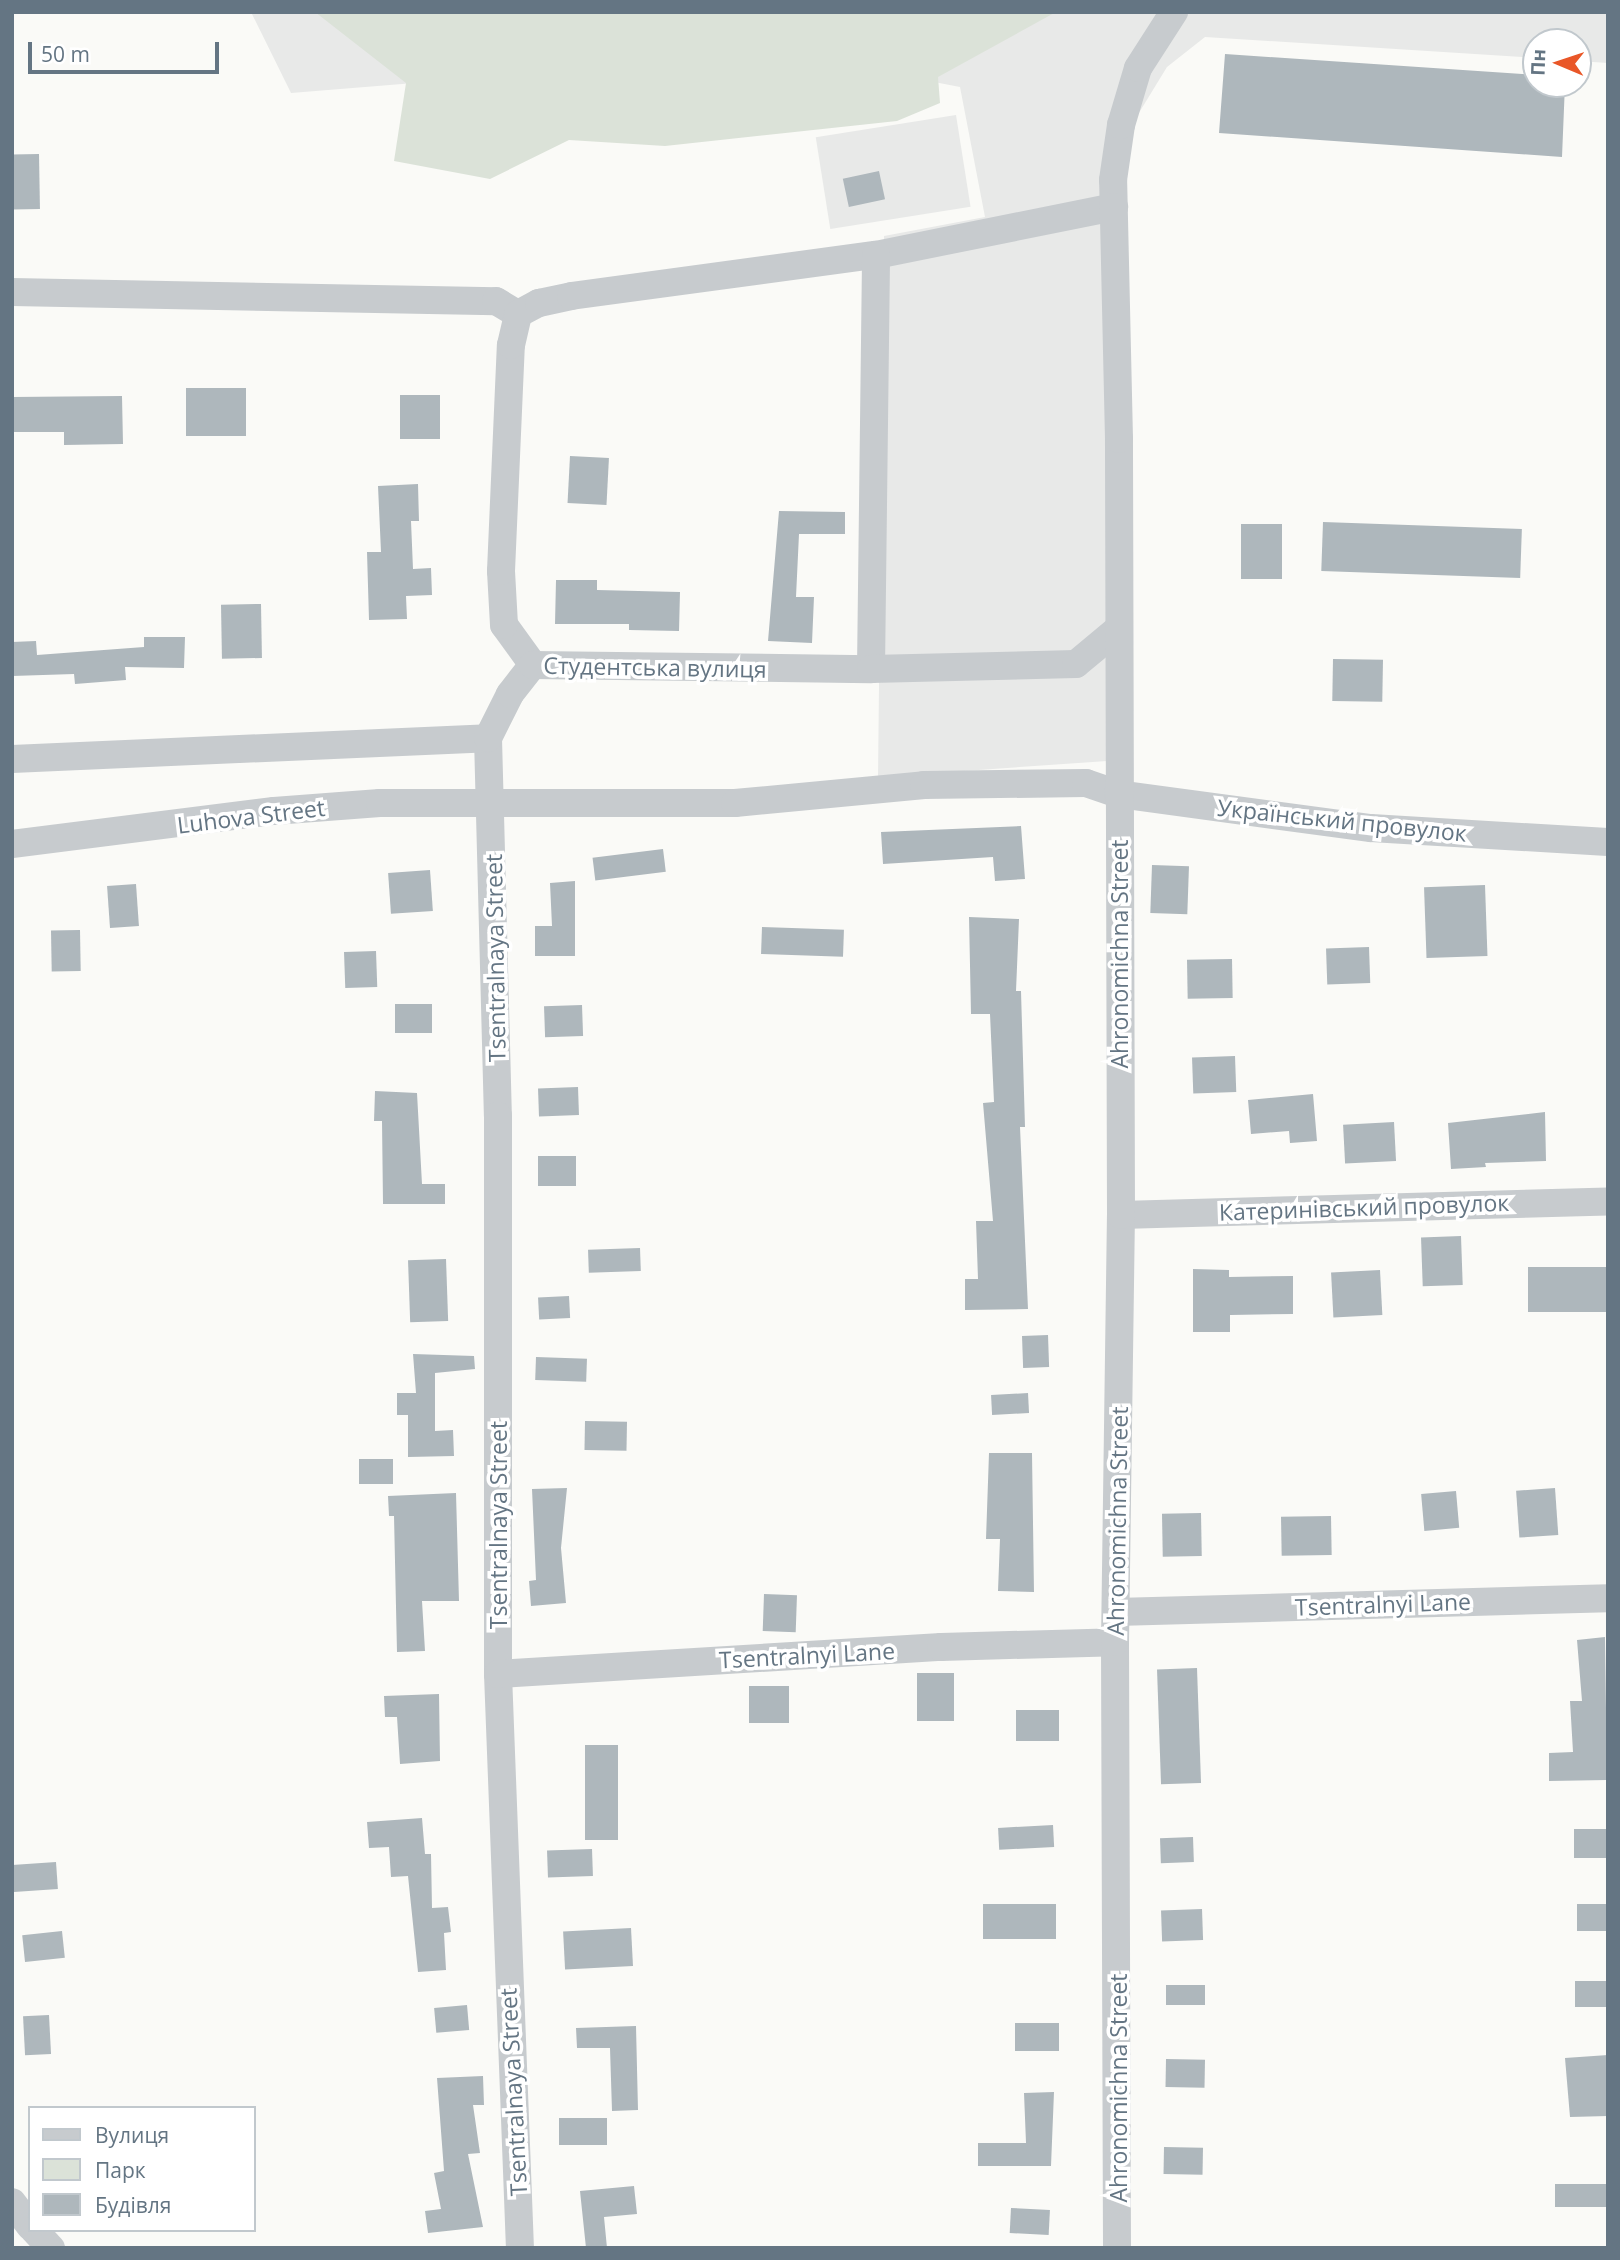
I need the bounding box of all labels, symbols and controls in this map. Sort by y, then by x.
scale bar [32,28,222,72]
north arrow [1522,28,1592,98]
text: 50 m [41,40,90,68]
text: Пн [1525,49,1551,76]
street label: Студентська вулиця [543,651,767,683]
street label: Luhova Street [176,793,326,839]
street label: Український провулок [1216,793,1468,847]
street label: Ahronomichna Street [1105,839,1133,1069]
street label: Tsentralnaya Street [479,854,511,1062]
street label: Катеринівський провулок [1218,1188,1510,1226]
street label: Ahronomichna Street [1101,1406,1133,1636]
street label: Tsentralnaya Street [484,1421,512,1629]
street label: Tsentralnyi Lane [1295,1587,1471,1621]
street label: Tsentralnyi Lane [718,1637,896,1673]
street label: Ahronomichna Street [1104,1973,1132,2203]
street label: Tsentralnaya Street [494,1987,532,2197]
legend [28,2106,256,2232]
text: Вулиця [95,2121,169,2149]
text: Парк [95,2156,146,2184]
text: Будівля [95,2191,171,2219]

